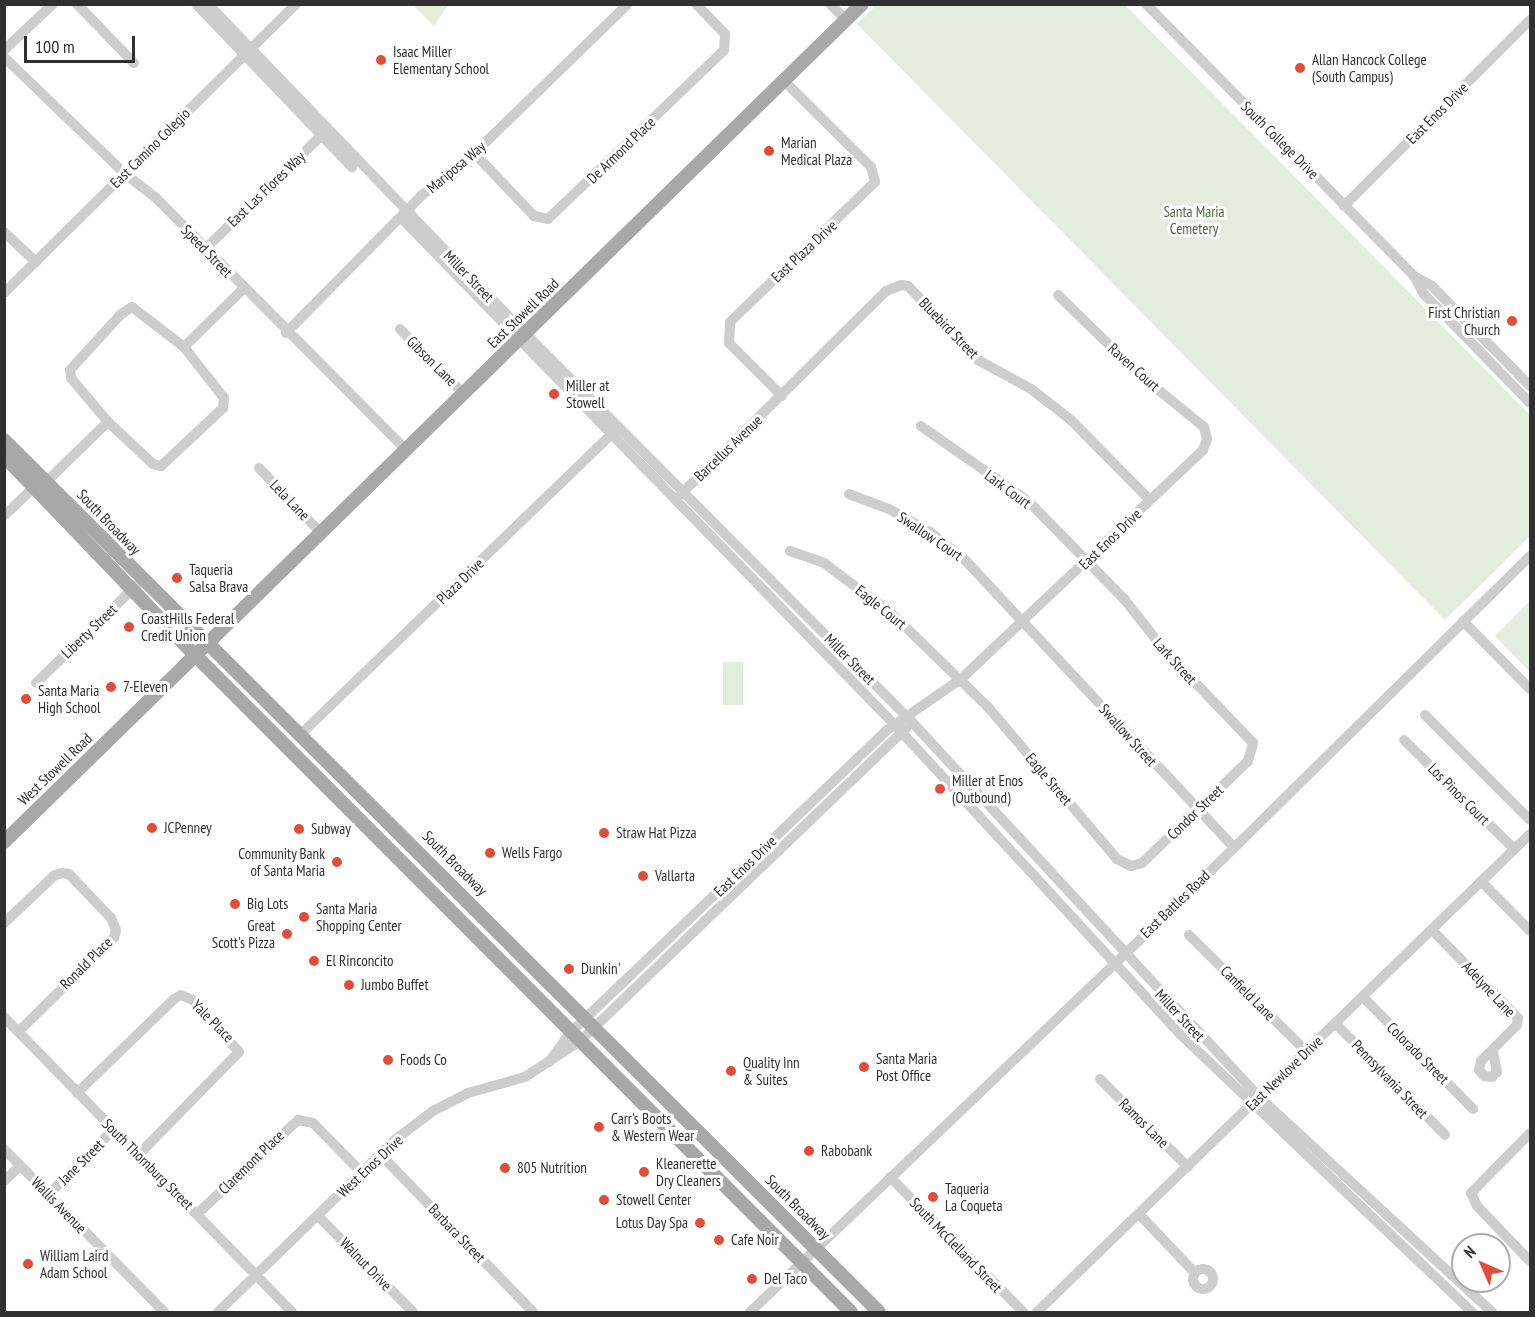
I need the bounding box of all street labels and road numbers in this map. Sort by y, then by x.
street label: East Enos Drive [1402,78,1472,148]
street label: South College Drive [1237,97,1323,183]
street label: East Camino Colegio [106,104,194,192]
street label: De Armond Place [583,113,659,187]
street label: Mariposa Way [423,137,489,197]
street label: East Las Flores Way [223,147,309,231]
street label: East Plaza Drive [768,216,840,286]
street label: Speed Street [178,221,236,281]
street label: Miller Street [440,247,498,305]
street label: East Stowell Road [484,274,562,352]
street label: Bluebird Street [915,294,983,362]
street label: Gibson Lane [403,332,461,390]
street label: Raven Court [1105,339,1163,395]
street label: Barcellus Avenue [690,411,766,485]
street label: Lark Court [981,466,1035,512]
street label: Lela Lane [266,476,314,524]
street label: South Broadway [73,486,145,558]
street label: East Enos Drive [1075,505,1145,573]
street label: Swallow Court [894,508,966,564]
street label: Plaza Drive [433,554,487,608]
street label: Eagle Court [852,581,910,633]
street label: Liberty Street [57,600,121,662]
street label: Miller Street [821,630,879,688]
street label: Lark Street [1150,634,1200,688]
street label: Swallow Street [1095,700,1161,770]
street label: West Stowell Road [14,729,96,809]
street label: Eagle Street [1022,749,1076,809]
street label: Los Pinos Court [1424,759,1494,829]
street label: Condor Street [1163,781,1227,843]
street label: South Broadway [419,827,491,899]
street label: East Enos Drive [710,832,780,900]
street label: East Battles Road [1137,866,1213,942]
street label: Ronald Place [56,933,116,993]
street label: Adelyne Lane [1459,957,1519,1021]
street label: Canfield Lane [1217,962,1279,1024]
street label: Miller Street [1151,985,1209,1045]
street label: Yale Place [188,996,238,1046]
street label: Colorado Street [1383,1018,1453,1088]
street label: East Newlove Drive [1242,1032,1326,1114]
street label: Pennsylvania Street [1348,1036,1432,1122]
street label: Ramos Lane [1116,1095,1172,1151]
street label: South Thornburg Street [99,1115,197,1213]
street label: Claremont Place [214,1126,288,1198]
street label: West Enos Drive [333,1131,407,1201]
street label: Jane Street [55,1136,107,1188]
street label: South Broadway [762,1171,834,1243]
street label: Wallis Avenue [28,1173,90,1237]
street label: South McClelland Street [906,1194,1006,1296]
street label: Barbara Street [425,1200,489,1266]
street label: Walnut Drive [336,1234,396,1294]

